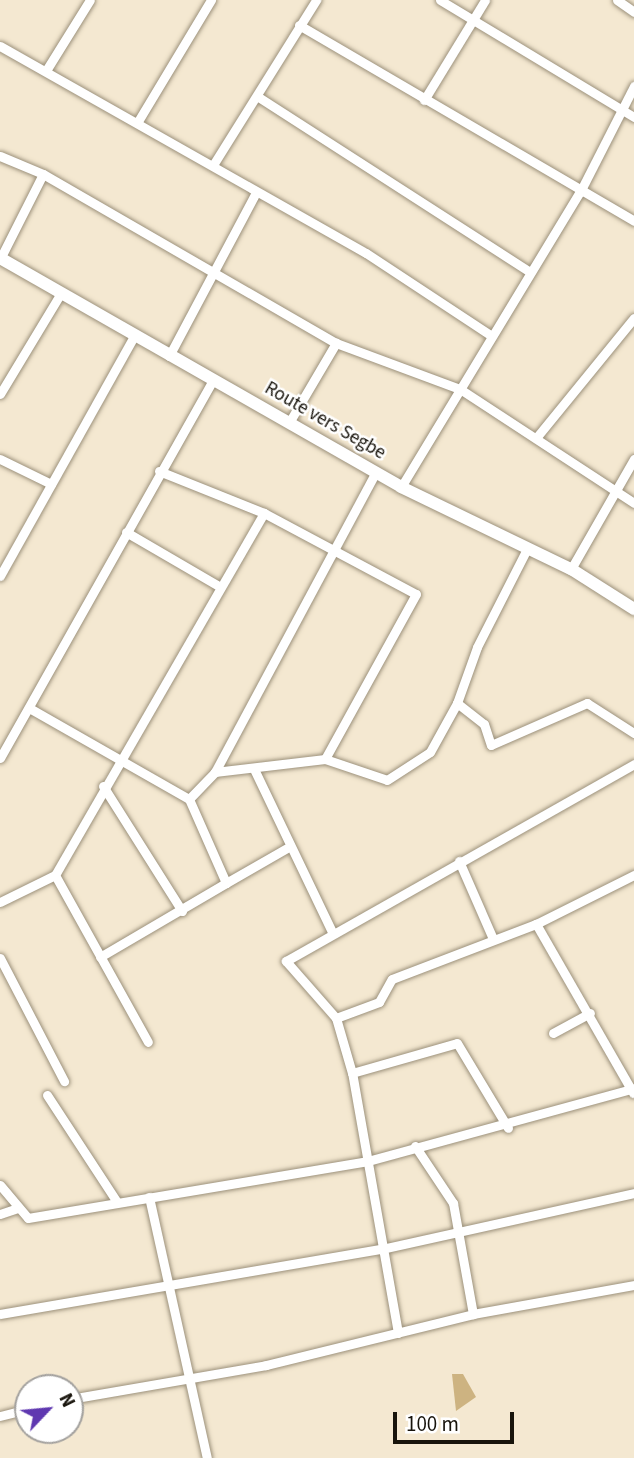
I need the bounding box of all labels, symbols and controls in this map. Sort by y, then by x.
street label: Route vers Segbe [260,377,390,465]
north arrow [14,1374,84,1444]
text: N [52,1389,81,1412]
scale bar [396,1398,517,1442]
text: 100 m [406,1409,459,1439]

